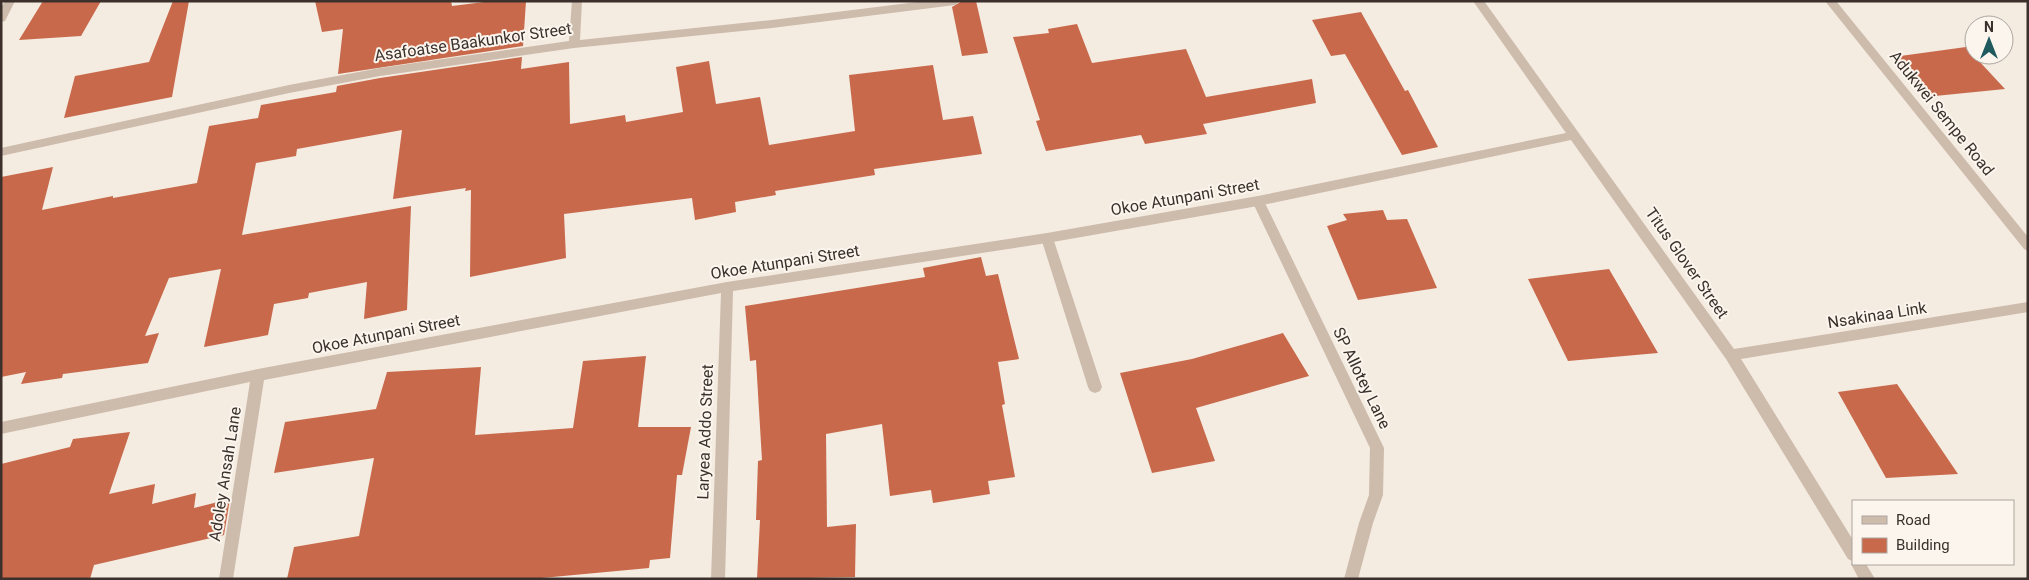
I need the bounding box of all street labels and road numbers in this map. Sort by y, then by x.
street label: Asafoatse Baakunkor Street [373,19,573,65]
street label: Adukwei Sempe Road [1886,47,1998,179]
street label: Okoe Atunpani Street [1109,175,1261,219]
street label: Titus Glover Street [1642,204,1732,322]
street label: Okoe Atunpani Street [709,241,861,283]
street label: Nsakinaa Link [1826,298,1929,332]
street label: Okoe Atunpani Street [310,310,462,358]
street label: SP Allotey Lane [1329,324,1395,432]
street label: Laryea Addo Street [693,364,717,500]
street label: Adoley Ansah Lane [205,405,245,543]

